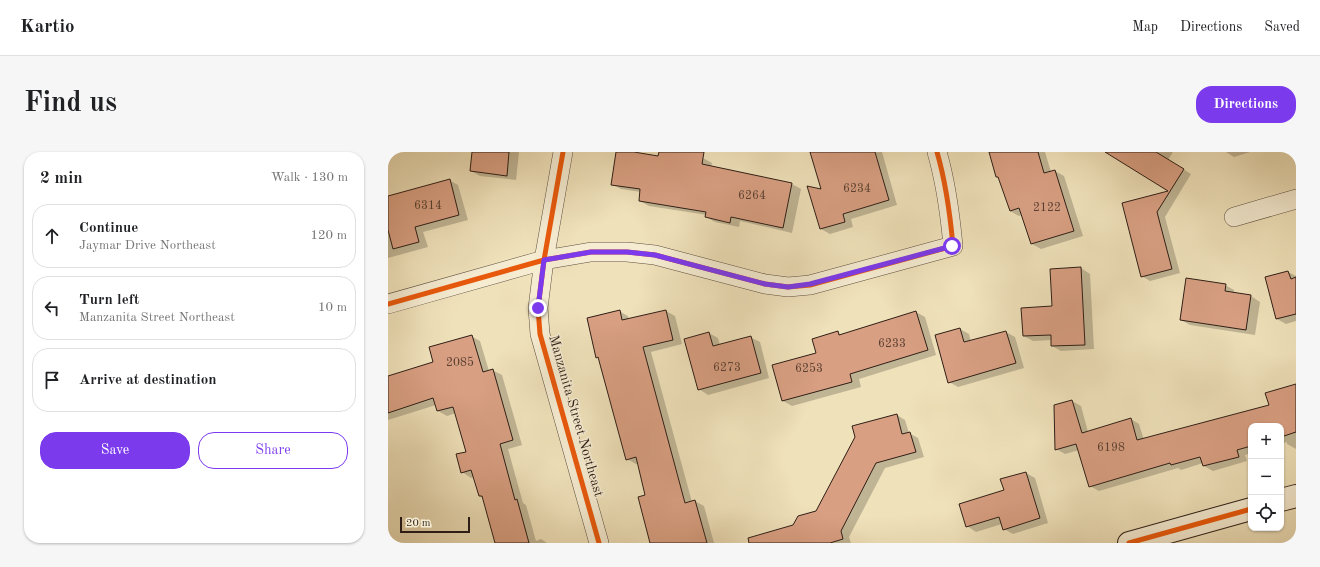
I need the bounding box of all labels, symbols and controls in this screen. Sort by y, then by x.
text: Kartio [20,18,75,37]
text: Map [1132,20,1158,34]
text: Directions [1180,20,1242,34]
text: Saved [1264,20,1300,34]
button: Directions [1196,86,1296,123]
text: Find us [24,90,117,118]
text: 2 min [40,170,83,187]
text: Walk · 130 m [271,171,348,184]
house number: 6234 [843,183,871,195]
house number: 6264 [738,190,766,202]
house number: 6314 [414,200,442,212]
house number: 2122 [1033,202,1061,214]
text: Continue [79,221,138,236]
icon: ahead [41,225,63,247]
text: 120 m [310,229,347,242]
route start [943,237,961,255]
text: Jaymar Drive Northeast [79,239,216,252]
text: Turn left [79,293,139,308]
icon: left [41,297,63,319]
route end [529,299,547,317]
text: 10 m [318,301,347,314]
text: Manzanita Street Northeast [79,311,235,324]
street label: Manzanita Street Northeast [546,333,606,499]
house number: 6233 [878,338,906,350]
house number: 2085 [446,356,474,369]
house number: 6273 [713,362,741,374]
house number: 6253 [795,362,823,375]
icon: arrive [41,369,63,391]
text: Arrive at destination [79,373,217,388]
map controls [1248,423,1284,531]
button: + [1248,423,1284,459]
button: Save [40,432,190,469]
button: Share [198,432,348,469]
house number: 6198 [1097,442,1125,454]
button: − [1248,459,1284,495]
button: locate [1248,495,1284,531]
scale bar [400,515,470,534]
text: 20 m [406,518,431,529]

